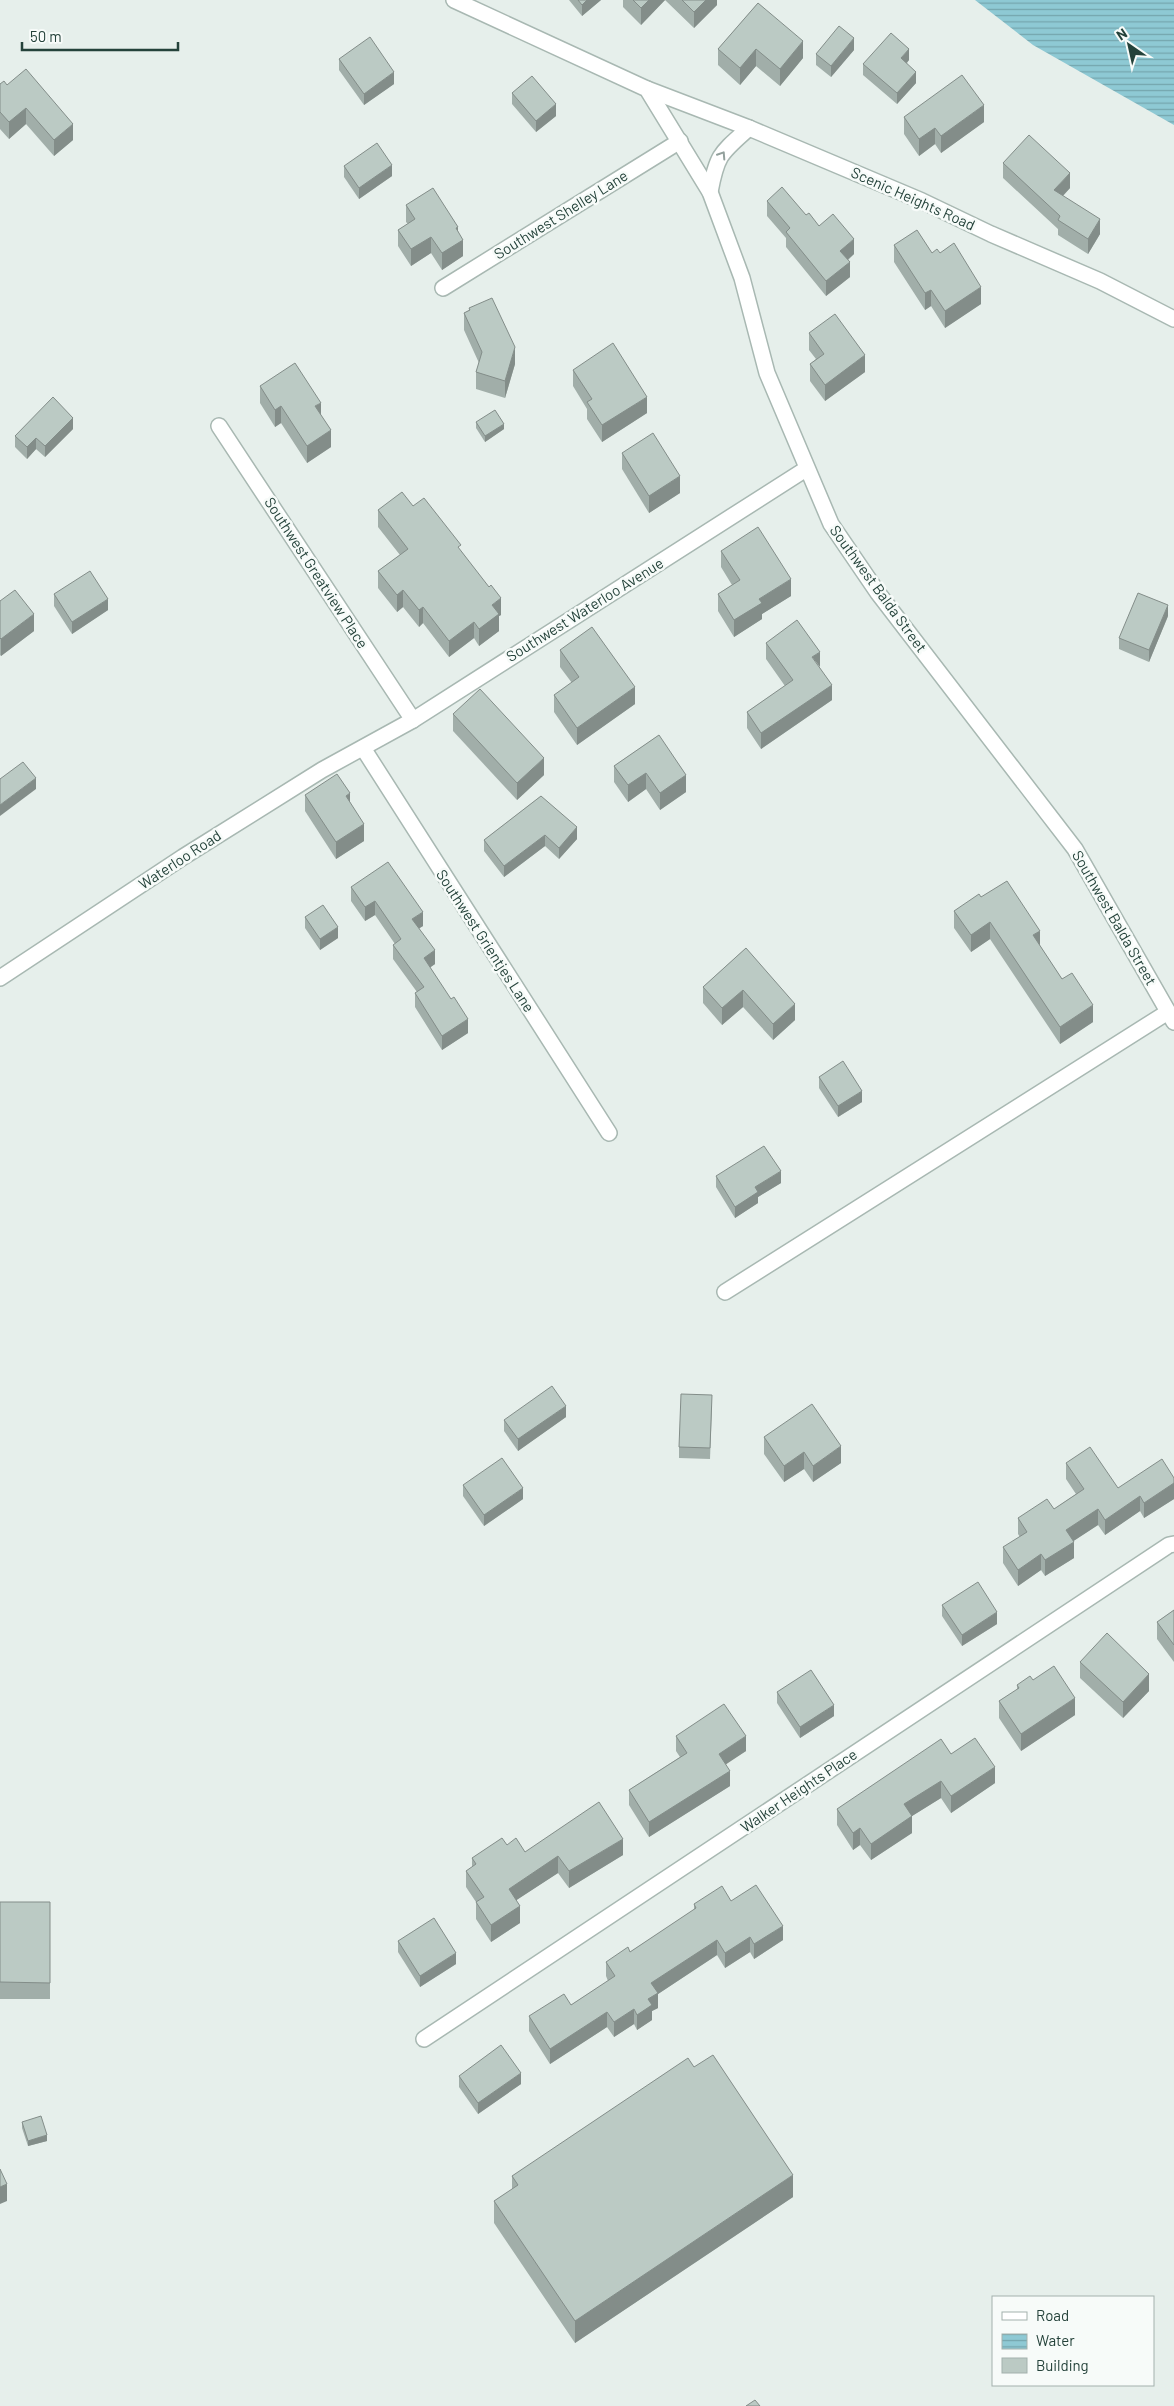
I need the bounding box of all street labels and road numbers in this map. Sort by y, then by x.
street label: Scenic Heights Road [849,163,978,234]
street label: Southwest Shelley Lane [490,166,631,263]
street label: Southwest Greatview Place [261,494,372,651]
street label: Southwest Balda Street [827,521,931,655]
street label: Southwest Waterloo Avenue [503,553,666,665]
street label: Waterloo Road [135,826,224,893]
street label: Southwest Balda Street [1069,847,1161,988]
street label: Southwest Grientjes Lane [433,866,539,1015]
street label: Walker Heights Place [737,1745,860,1836]

